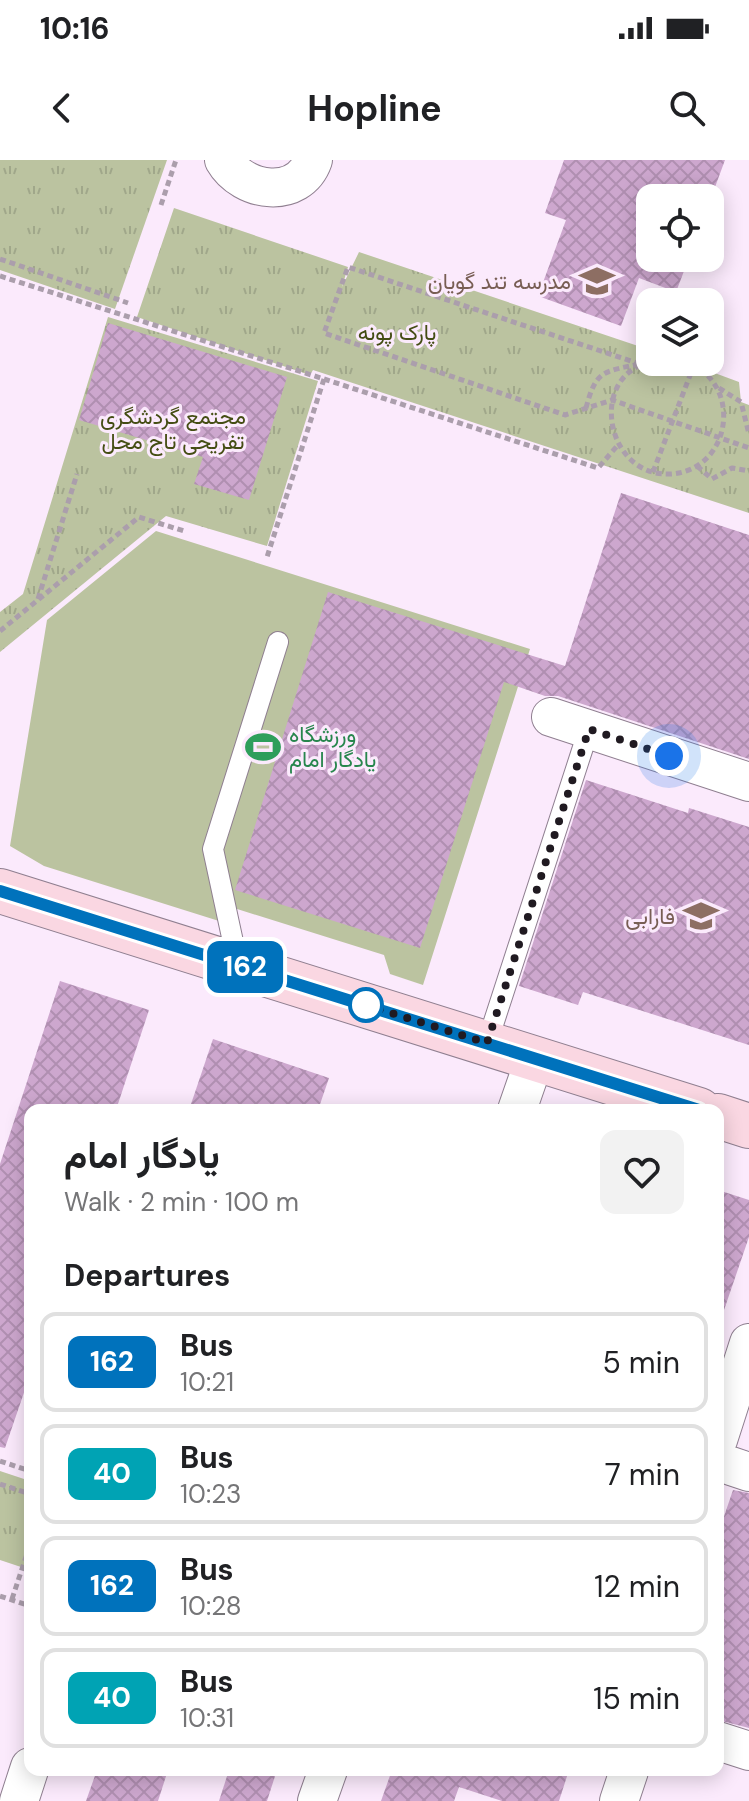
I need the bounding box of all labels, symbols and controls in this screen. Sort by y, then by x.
text: 10:16 [40,9,110,48]
text: Hopline [307,85,442,132]
icon: back [40,86,84,130]
icon: search [665,86,709,130]
map controls [636,184,724,376]
button: locate [636,184,724,272]
school or university icon: مدرسه تند گویان [578,262,616,300]
place label: مدرسه تند گویان [428,267,571,296]
button: layers [636,288,724,376]
park label: پارک پونه [358,318,436,347]
park label: مجتمع گردشگری تفریحی تاج محل [100,402,246,456]
place label: ورزشگاه یادگار امام [289,720,376,774]
sports icon: ورزشگاه یادگار امام [244,728,282,766]
your location [649,736,689,776]
school or university icon: فارابی [682,897,720,935]
place label: فارابی [625,902,675,931]
line badge: 162 [199,941,291,993]
text: 162 [223,948,267,985]
unlabelled marker [349,988,383,1022]
text: یادگار امام [64,1130,220,1180]
button: heart [600,1130,684,1214]
text: Walk · 2 min · 100 m [64,1185,299,1219]
text: Departures [64,1256,230,1295]
text: Bus [180,1326,234,1365]
text: 162 [90,1343,134,1380]
text: 5 min [603,1343,680,1382]
text: 10:21 [180,1365,234,1399]
text: Bus [180,1438,234,1477]
text: 40 [93,1455,131,1492]
text: 7 min [605,1455,680,1494]
text: 10:23 [180,1477,242,1511]
text: Bus [180,1550,234,1589]
text: 162 [90,1567,134,1604]
text: 12 min [594,1567,680,1606]
text: 10:28 [180,1589,242,1623]
text: Bus [180,1662,234,1701]
text: 40 [93,1679,131,1716]
text: 15 min [593,1679,680,1718]
text: 10:31 [180,1701,234,1735]

